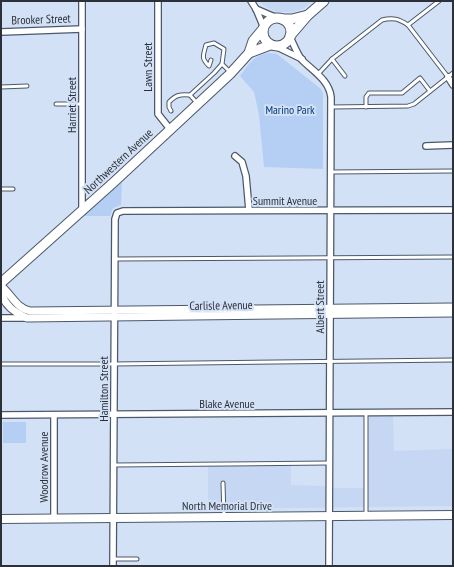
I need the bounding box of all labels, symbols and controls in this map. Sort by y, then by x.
street label: Brooker Street [11,10,72,28]
street label: Lawn Street [140,42,155,92]
street label: Harriet Street [64,76,79,133]
park label: Marino Park [265,102,315,117]
street label: Northwestern Avenue [80,125,156,197]
street label: Summit Avenue [253,193,317,208]
street label: Albert Street [312,280,327,333]
street label: Carlisle Avenue [189,297,253,313]
street label: Hamilton Street [96,356,111,422]
street label: Blake Avenue [199,396,255,411]
street label: Woodrow Avenue [36,431,51,502]
street label: North Memorial Drive [182,498,272,513]

